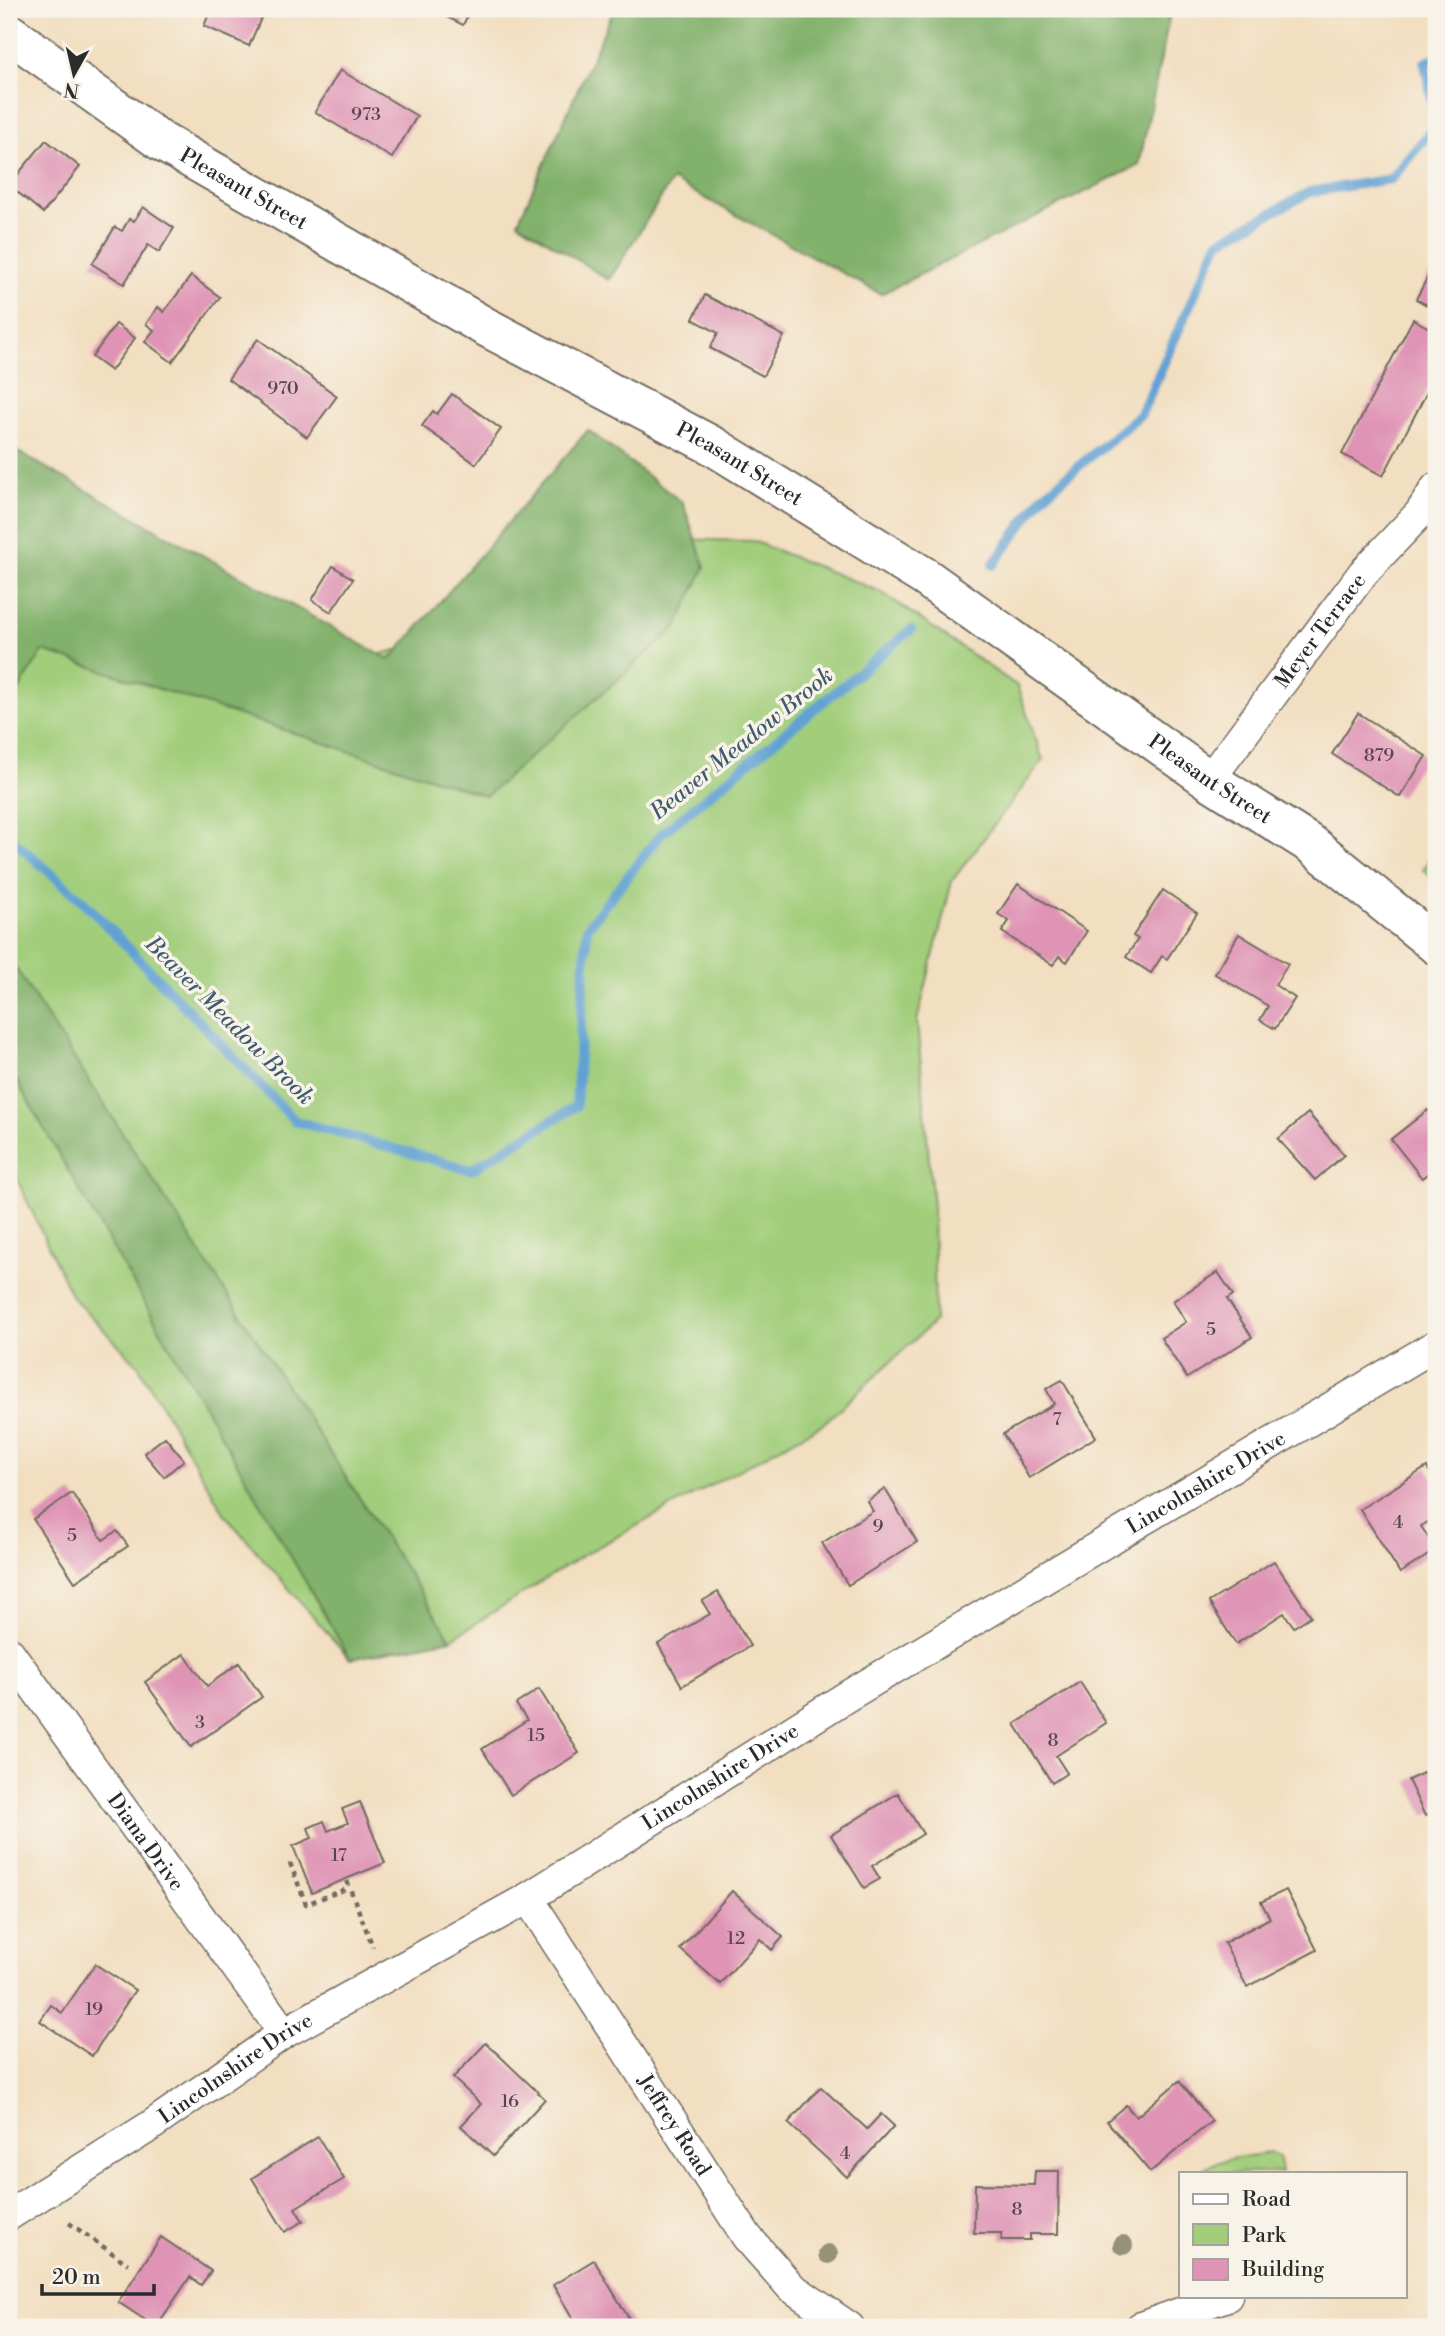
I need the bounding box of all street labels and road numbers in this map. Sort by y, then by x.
street label: Pleasant Street [175,143,312,237]
street label: Pleasant Street [671,417,808,512]
street label: Meyer Terrace [1270,569,1372,694]
street label: Pleasant Street [1143,729,1277,831]
street label: Lincolnshire Drive [1122,1426,1291,1541]
street label: Lincolnshire Drive [637,1718,804,1837]
street label: Diana Drive [101,1788,189,1897]
street label: Lincolnshire Drive [154,2008,317,2130]
street label: Jeffrey Road [631,2069,716,2181]

